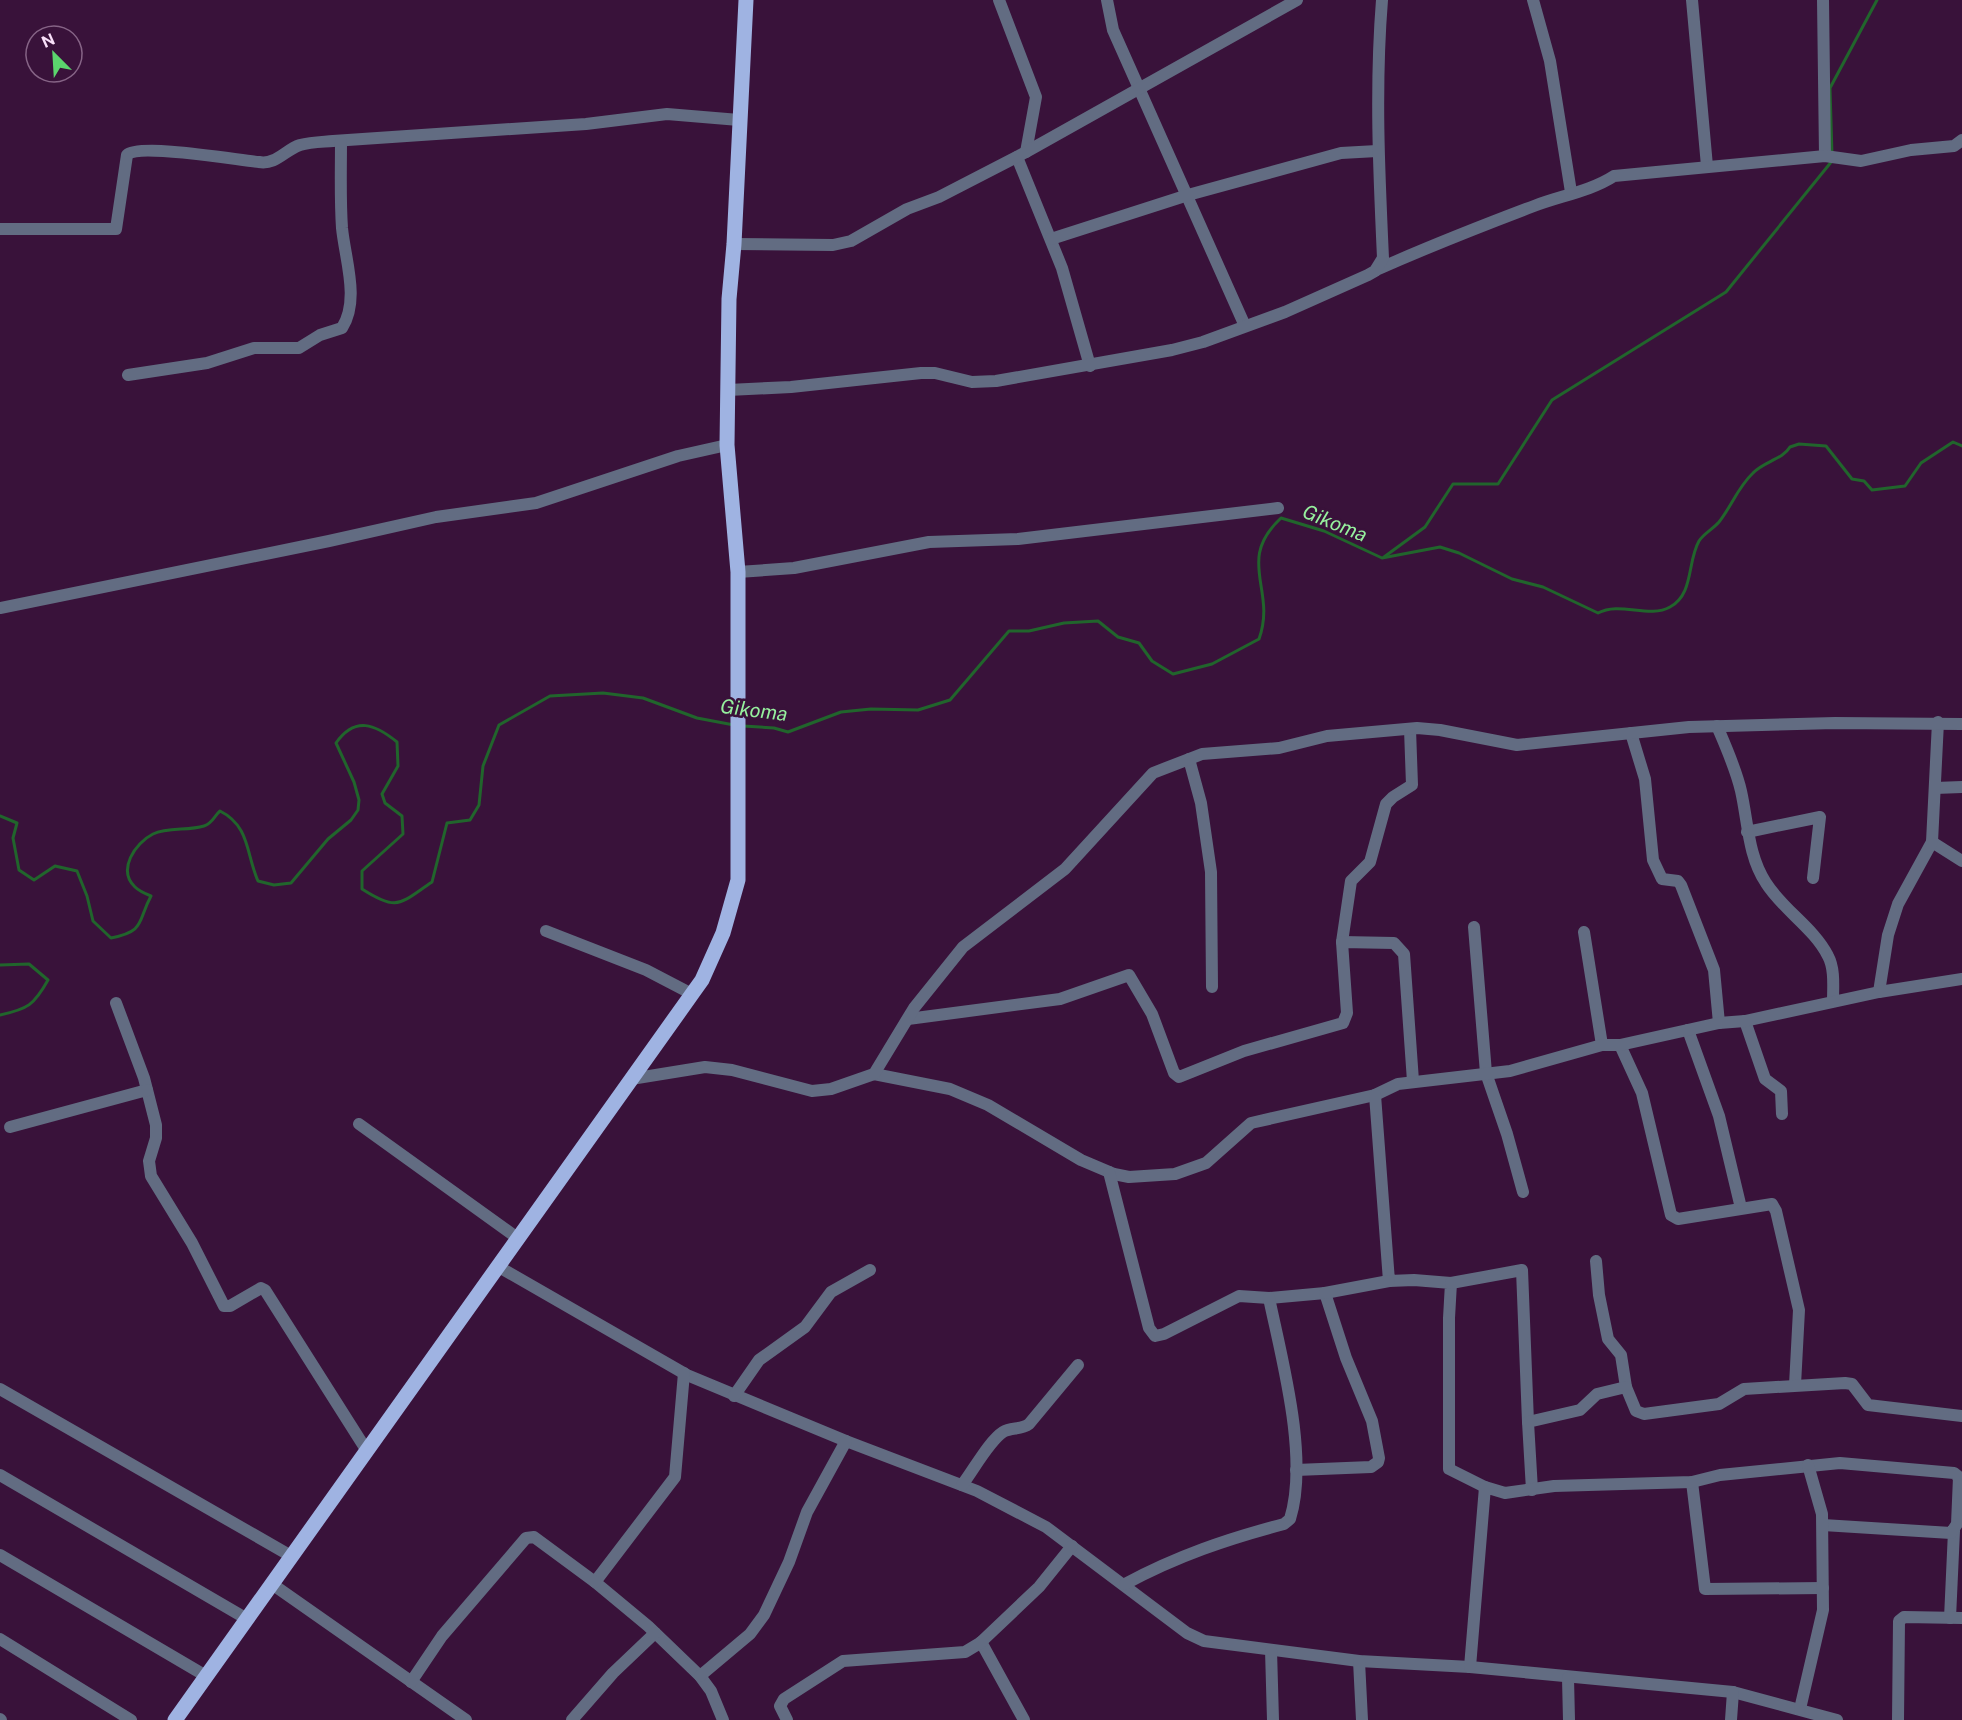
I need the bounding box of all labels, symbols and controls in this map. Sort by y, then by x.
north arrow [24,24,84,84]
text: N [39,30,58,52]
water label: Gikoma [1299,499,1371,547]
water label: Gikoma [719,694,789,726]

